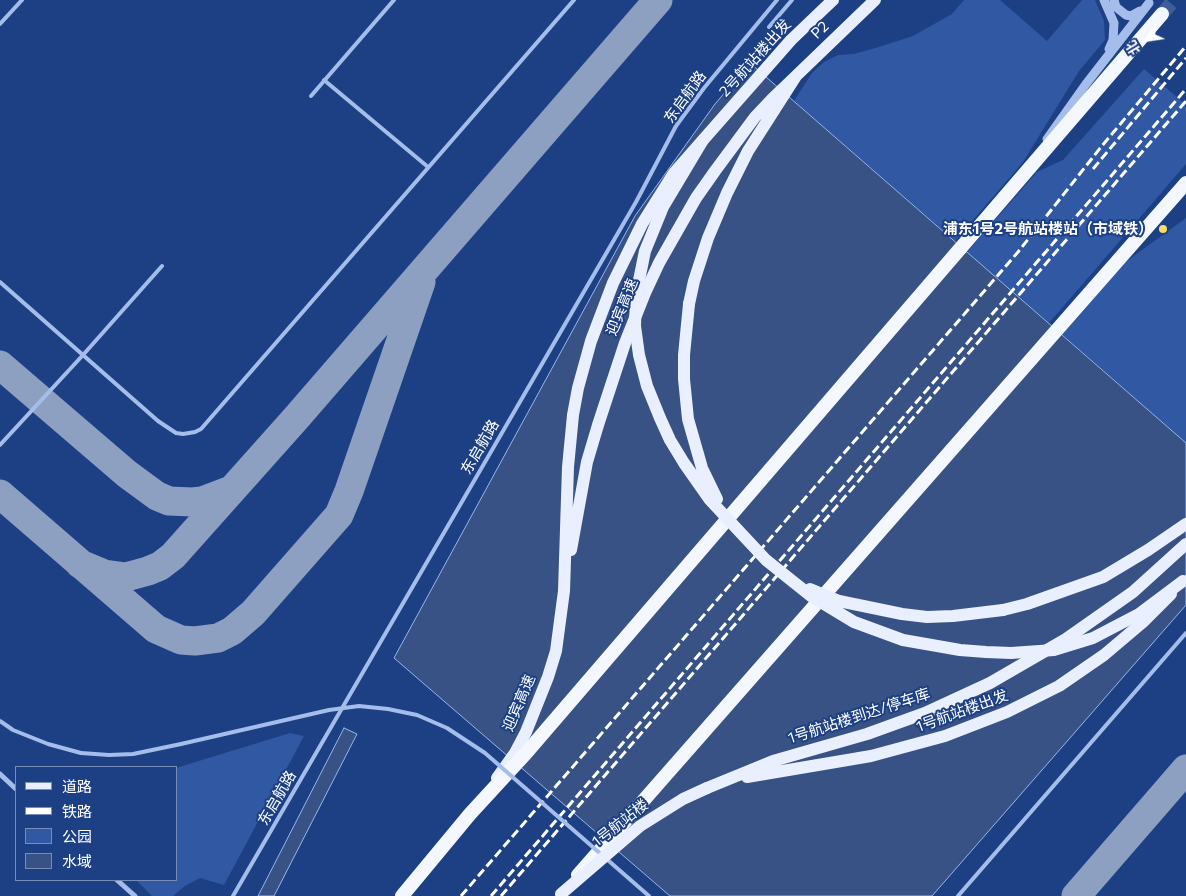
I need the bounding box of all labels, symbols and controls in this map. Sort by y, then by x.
street label: 2号航站楼出发 [715,15,795,101]
north arrow [1121,15,1171,65]
street label: P2 [807,17,833,43]
text: 北 [1122,38,1144,58]
street label: 东启航路 [660,67,710,127]
place label: 浦东1号2号航站楼站（市域铁） [943,220,1153,238]
marker: 浦东1号2号航站楼站（市域铁） [1157,223,1169,235]
street label: 迎宾高速 [602,276,642,338]
street label: 东启航路 [457,417,503,477]
street label: 迎宾高速 [499,672,539,734]
street label: 1号航站楼到达/停车库 [786,685,932,747]
street label: 1号航站楼出发 [914,686,1010,736]
legend [15,766,178,881]
street label: 东启航路 [254,768,300,828]
text: 道路 [62,777,92,795]
street label: 1号航站楼 [588,795,652,851]
text: 铁路 [62,802,92,820]
text: 公园 [62,827,92,845]
text: 水域 [62,852,92,870]

